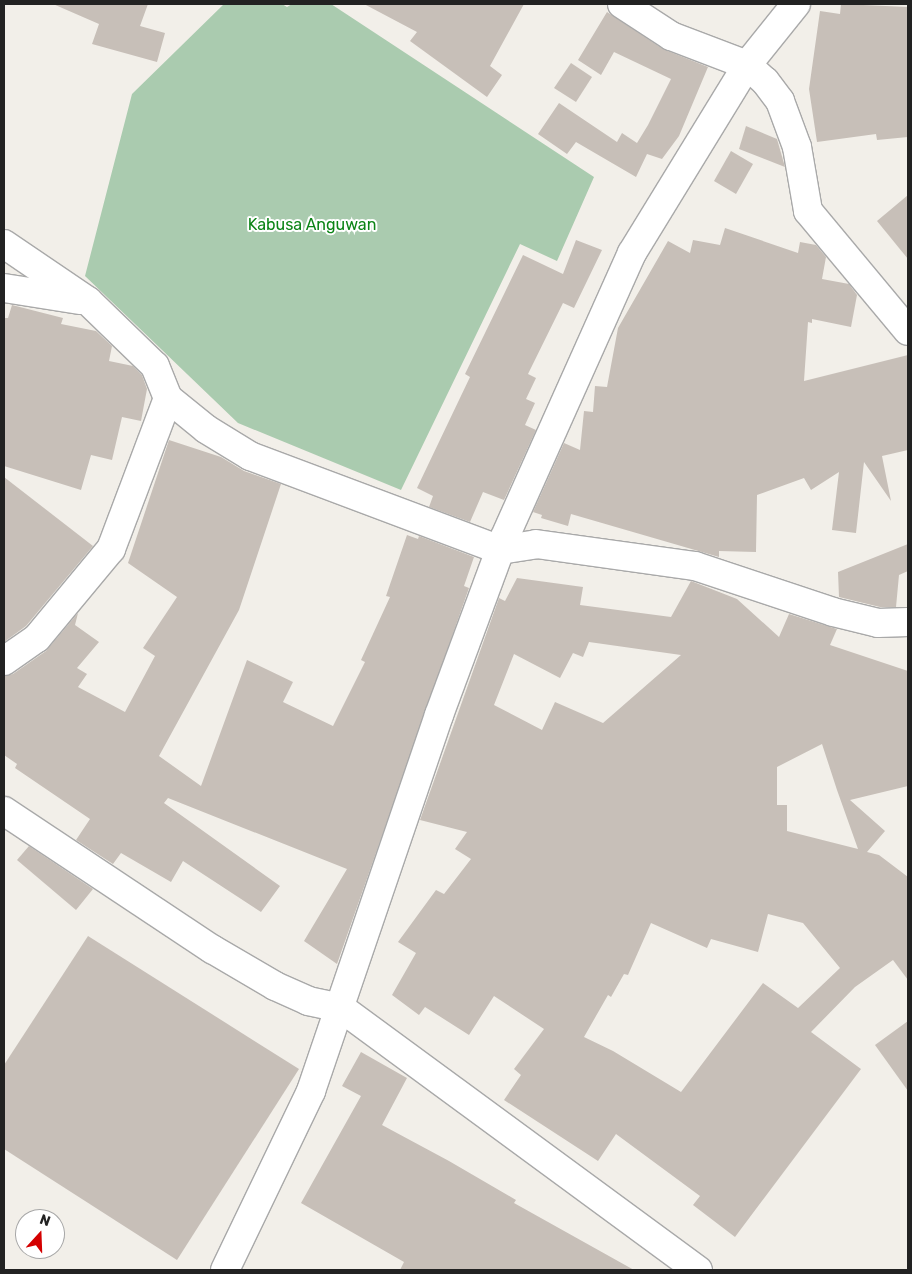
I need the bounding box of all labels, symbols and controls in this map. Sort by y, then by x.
park label: Kabusa Anguwan [247,215,377,235]
north arrow [15,1209,65,1259]
text: N [37,1211,53,1230]

